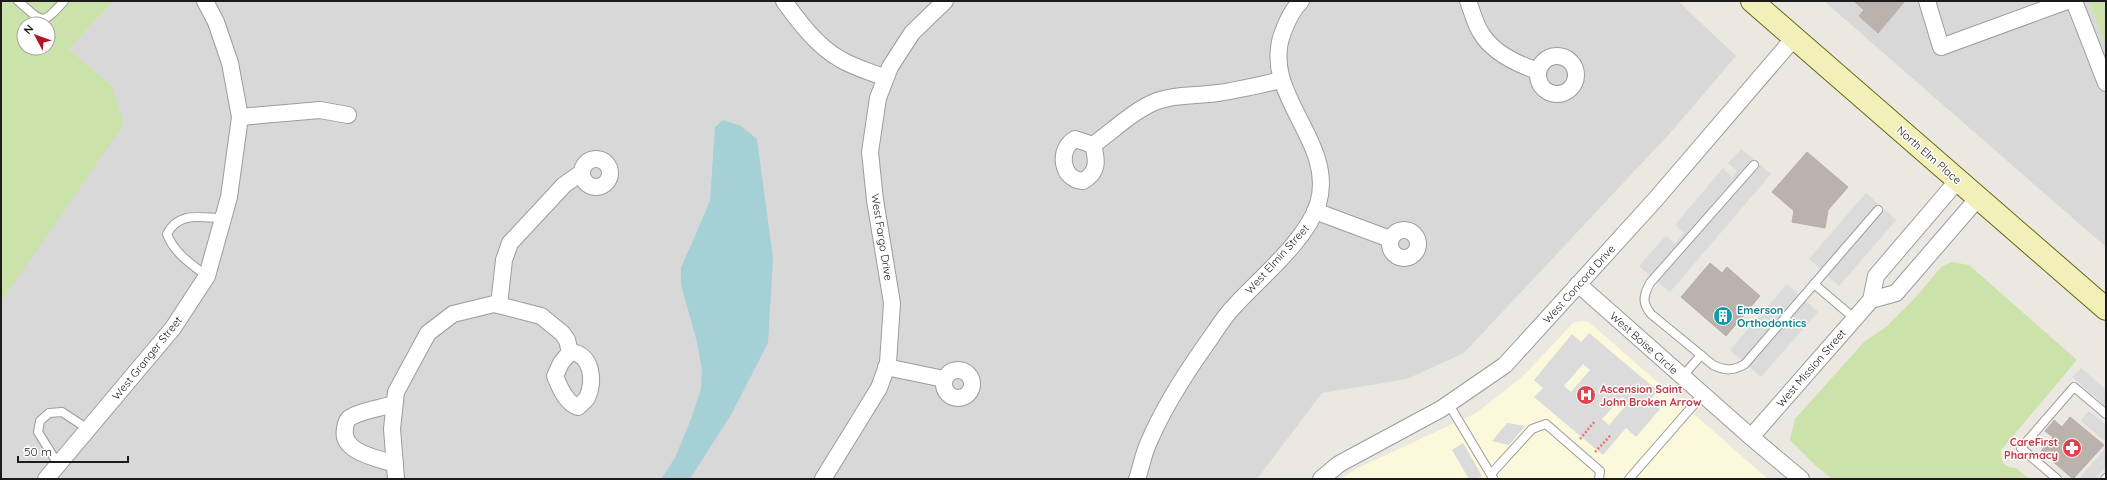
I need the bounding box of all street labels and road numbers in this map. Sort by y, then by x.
street label: North Elm Place [1894,123,1964,187]
street label: West Fargo Drive [868,192,896,282]
street label: West Elmin Street [1242,221,1312,297]
street label: West Concord Drive [1540,242,1618,326]
street label: West Boise Circle [1607,309,1681,377]
street label: West Granger Street [109,313,185,403]
street label: West Mission Street [1773,326,1849,410]

